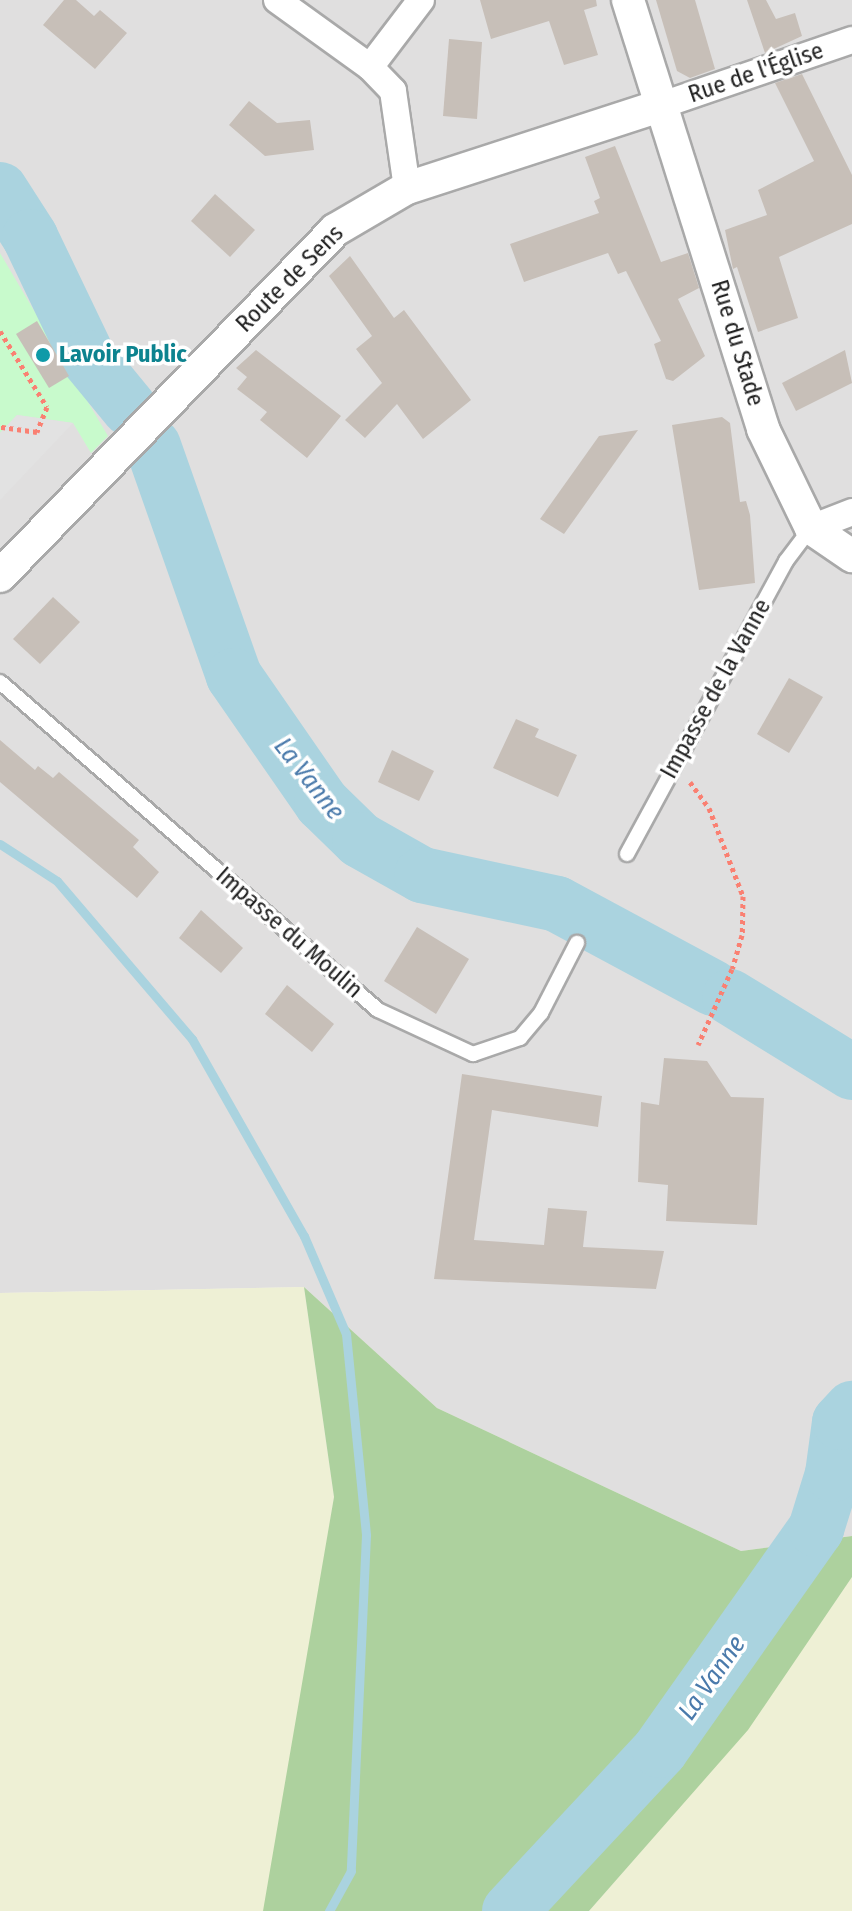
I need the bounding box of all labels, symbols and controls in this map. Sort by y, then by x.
street label: Rue de l'Église [685,36,827,110]
street label: Route de Sens [230,219,350,339]
street label: Rue du Stade [704,277,770,409]
place label: Lavoir Public [59,341,187,369]
marker: Lavoir Public [34,346,52,364]
street label: Impasse de la Vanne [655,594,777,784]
water label: La Vanne [267,732,351,826]
street label: Impasse du Moulin [210,861,368,1005]
water label: La Vanne [672,1630,752,1726]

